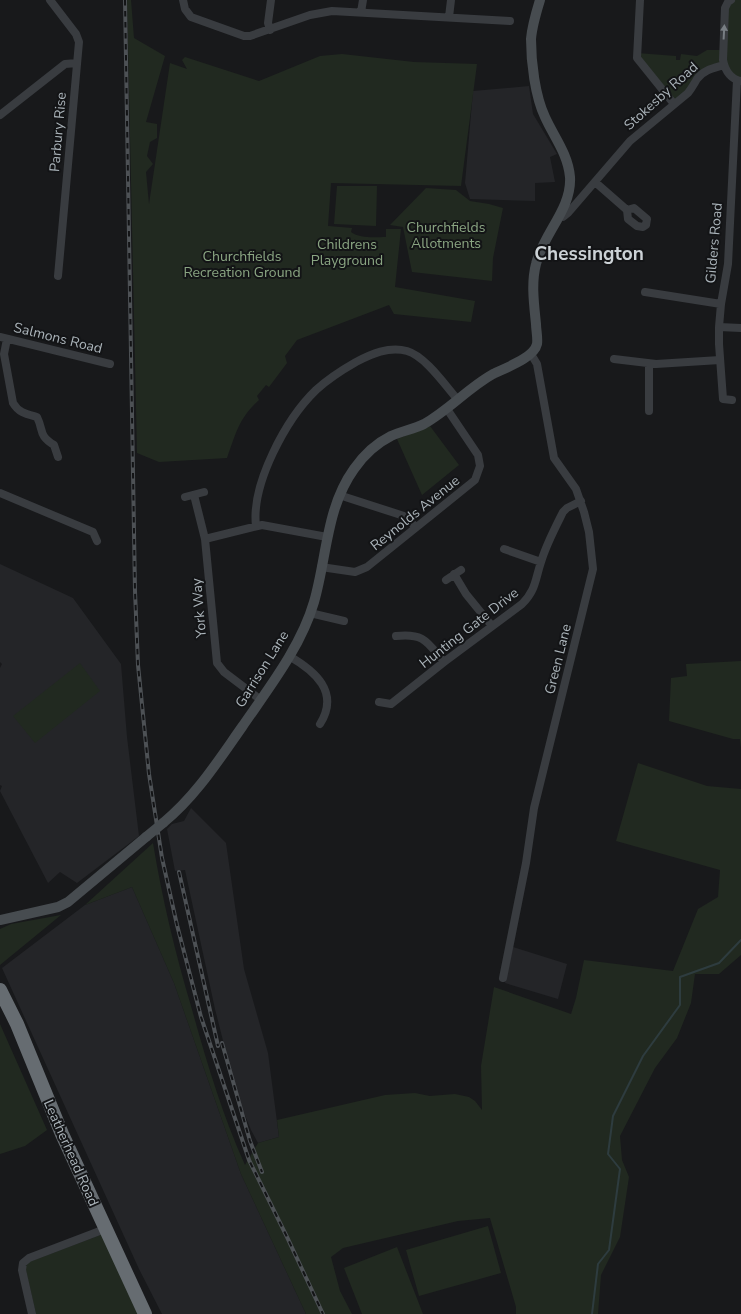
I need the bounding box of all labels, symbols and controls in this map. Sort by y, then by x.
one-way arrow [720,23,728,39]
street label: Stokesby Road [620,58,702,134]
street label: Parbury Rise [45,91,71,173]
street label: Gilders Road [701,202,727,284]
park label: Churchfields Allotments [407,218,486,253]
park label: Childrens Playground [311,235,383,270]
district label: Chessington [534,241,644,267]
park label: Churchfields Recreation Ground [183,247,301,282]
street label: Salmons Road [12,318,104,358]
street label: Reynolds Avenue [366,471,464,555]
street label: York Way [187,577,211,640]
street label: Hunting Gate Drive [415,583,523,673]
street label: Green Lane [540,622,576,696]
street label: Garrison Lane [231,627,293,711]
street label: Leatherhead Road [39,1097,103,1209]

